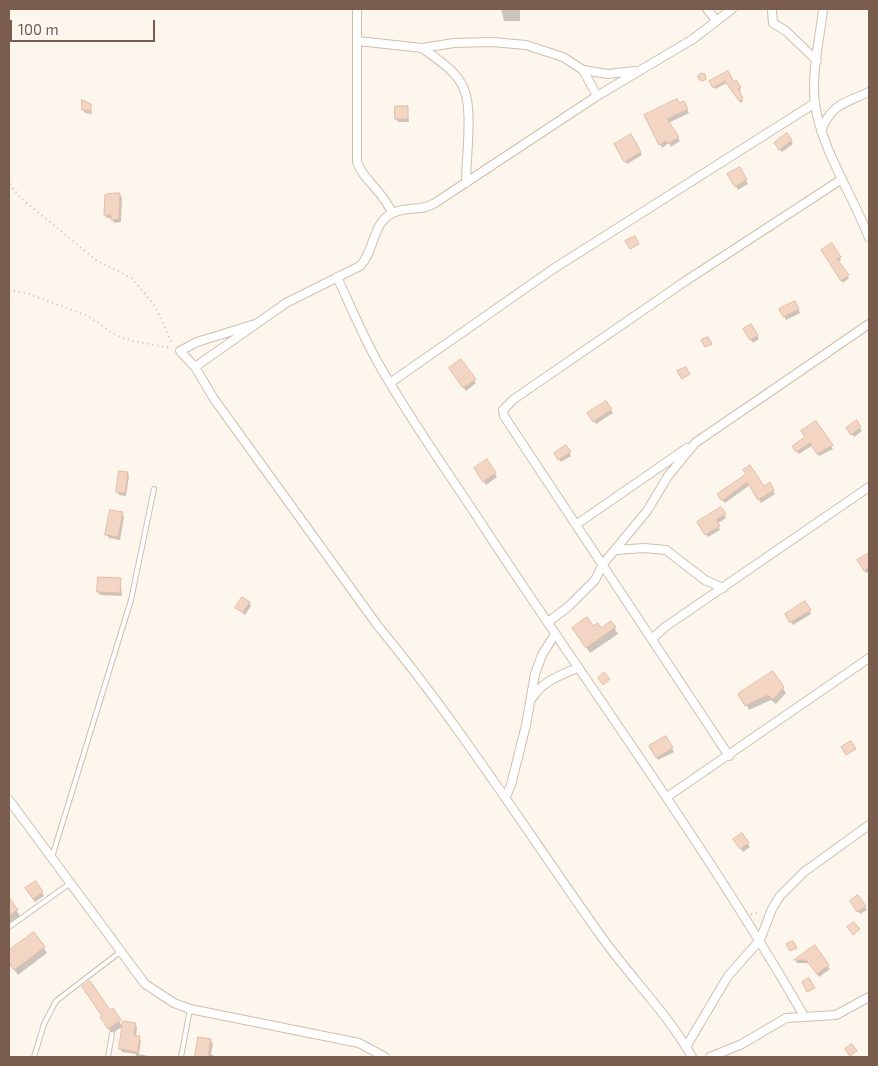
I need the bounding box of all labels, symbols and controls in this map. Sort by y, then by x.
scale bar [12,10,158,42]
text: 100 m [18,20,59,38]

